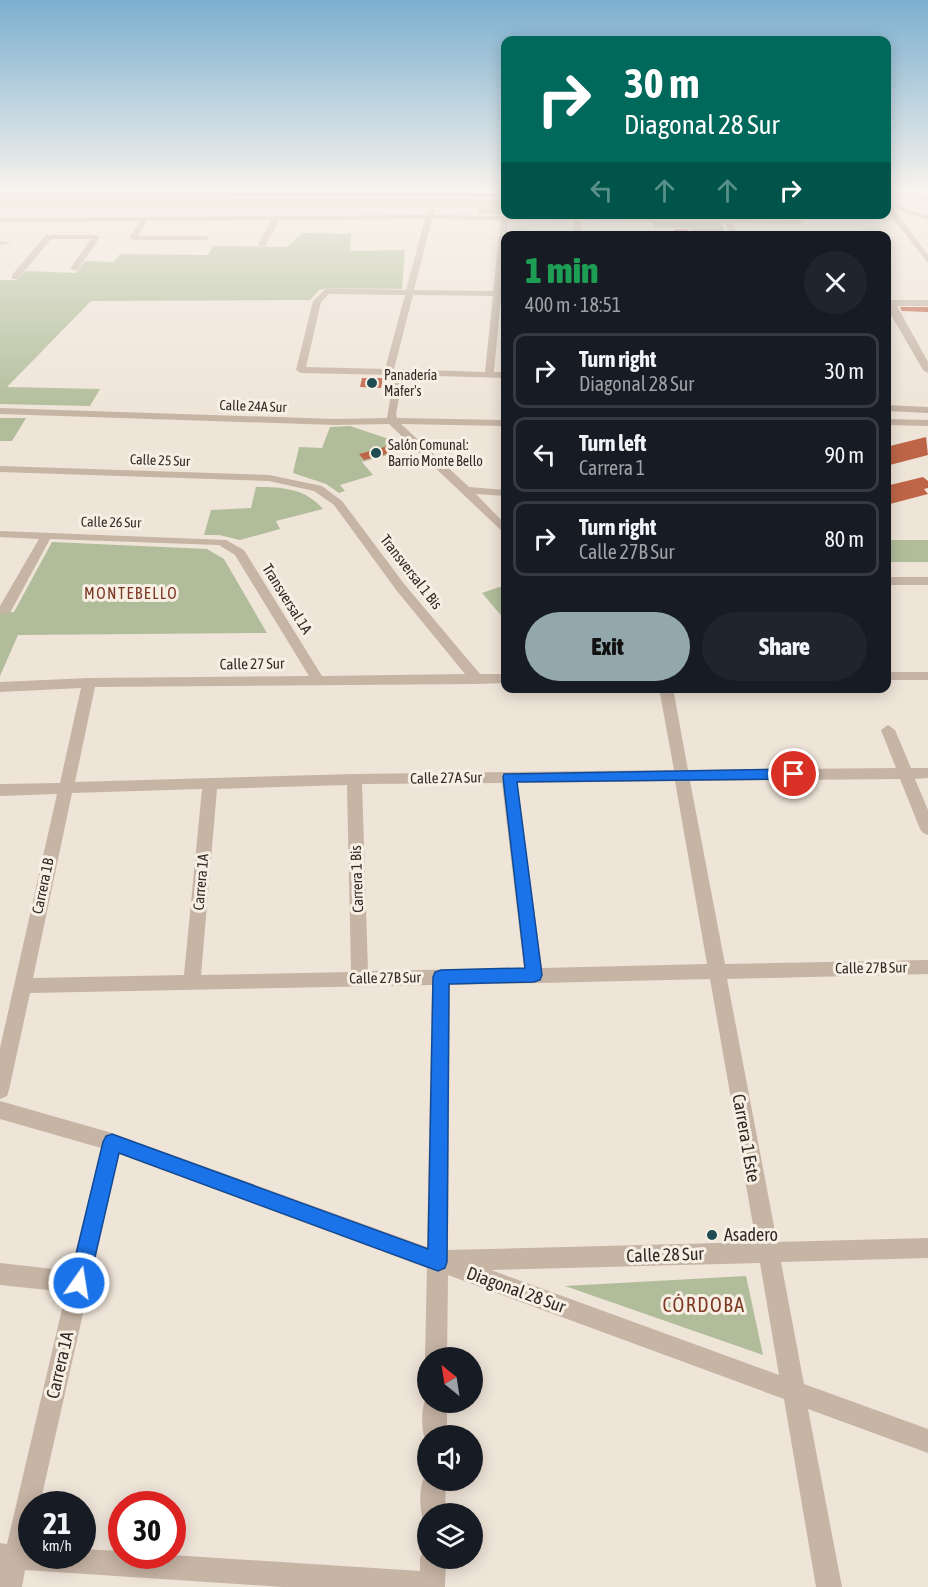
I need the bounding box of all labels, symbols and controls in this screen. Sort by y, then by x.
text: 30 m [624,59,699,107]
icon: right [525,60,603,138]
text: Diagonal 28 Sur [624,109,780,140]
icon: left [585,174,618,207]
icon: ahead [648,174,681,207]
icon: ahead [711,174,744,207]
icon: right [774,174,807,207]
text: 1 min [525,249,599,291]
button: close [804,251,867,314]
text: 400 m · 18:51 [525,293,621,316]
text: Turn right [579,346,656,372]
icon: right [528,354,561,387]
text: 30 m [824,358,864,384]
place label: Panadería Mafer's [384,367,437,399]
text: Diagonal 28 Sur [579,372,694,395]
marker: Panadería Mafer's [365,376,379,390]
street label: Calle 24A Sur [219,397,288,415]
text: Turn left [579,430,646,456]
place label: Salón Comunal: Barrio Monte Bello [388,437,483,469]
icon: left [528,438,561,471]
text: 90 m [824,442,864,468]
marker: Salón Comunal: Barrio Monte Bello [369,446,383,460]
street label: Calle 25 Sur [130,451,191,469]
text: Carrera 1 [579,456,645,479]
street label: Calle 26 Sur [81,513,142,531]
text: Turn right [579,514,656,540]
icon: right [528,522,561,555]
text: 80 m [824,526,864,552]
street label: Transversal 1 Bis [377,531,446,612]
text: Calle 27B Sur [579,540,675,563]
street label: Transversal 1A [259,561,316,637]
district label: MONTEBELLO [84,584,178,602]
button: Exit [525,612,690,681]
button: Share [702,612,867,681]
street label: Calle 27 Sur [220,654,285,673]
pin [768,748,819,799]
icon: arrive [777,757,810,790]
street label: Calle 27A Sur [410,768,483,787]
street label: Carrera 1 Bis [347,845,366,913]
street label: Carrera 1A [190,852,212,911]
street label: Carrera 1B [28,856,57,915]
street label: Calle 27B Sur [835,958,908,977]
street label: Calle 27B Sur [349,968,422,987]
street label: Carrera 1 Este [728,1092,765,1184]
place label: Asadero [724,1224,778,1245]
marker: Asadero [705,1228,719,1242]
street label: Calle 28 Sur [626,1243,705,1266]
position arrow [47,1251,111,1315]
street label: Diagonal 28 Sur [464,1262,569,1317]
district label: CÓRDOBA [663,1293,745,1316]
street label: Carrera 1A [42,1329,77,1401]
north arrow [417,1347,483,1413]
map controls [417,1347,483,1569]
button: sound [417,1425,483,1491]
speed limit sign: 30 [108,1491,186,1569]
button: layers [417,1503,483,1569]
text: 21 [43,1506,71,1540]
text: km/h [42,1537,72,1554]

